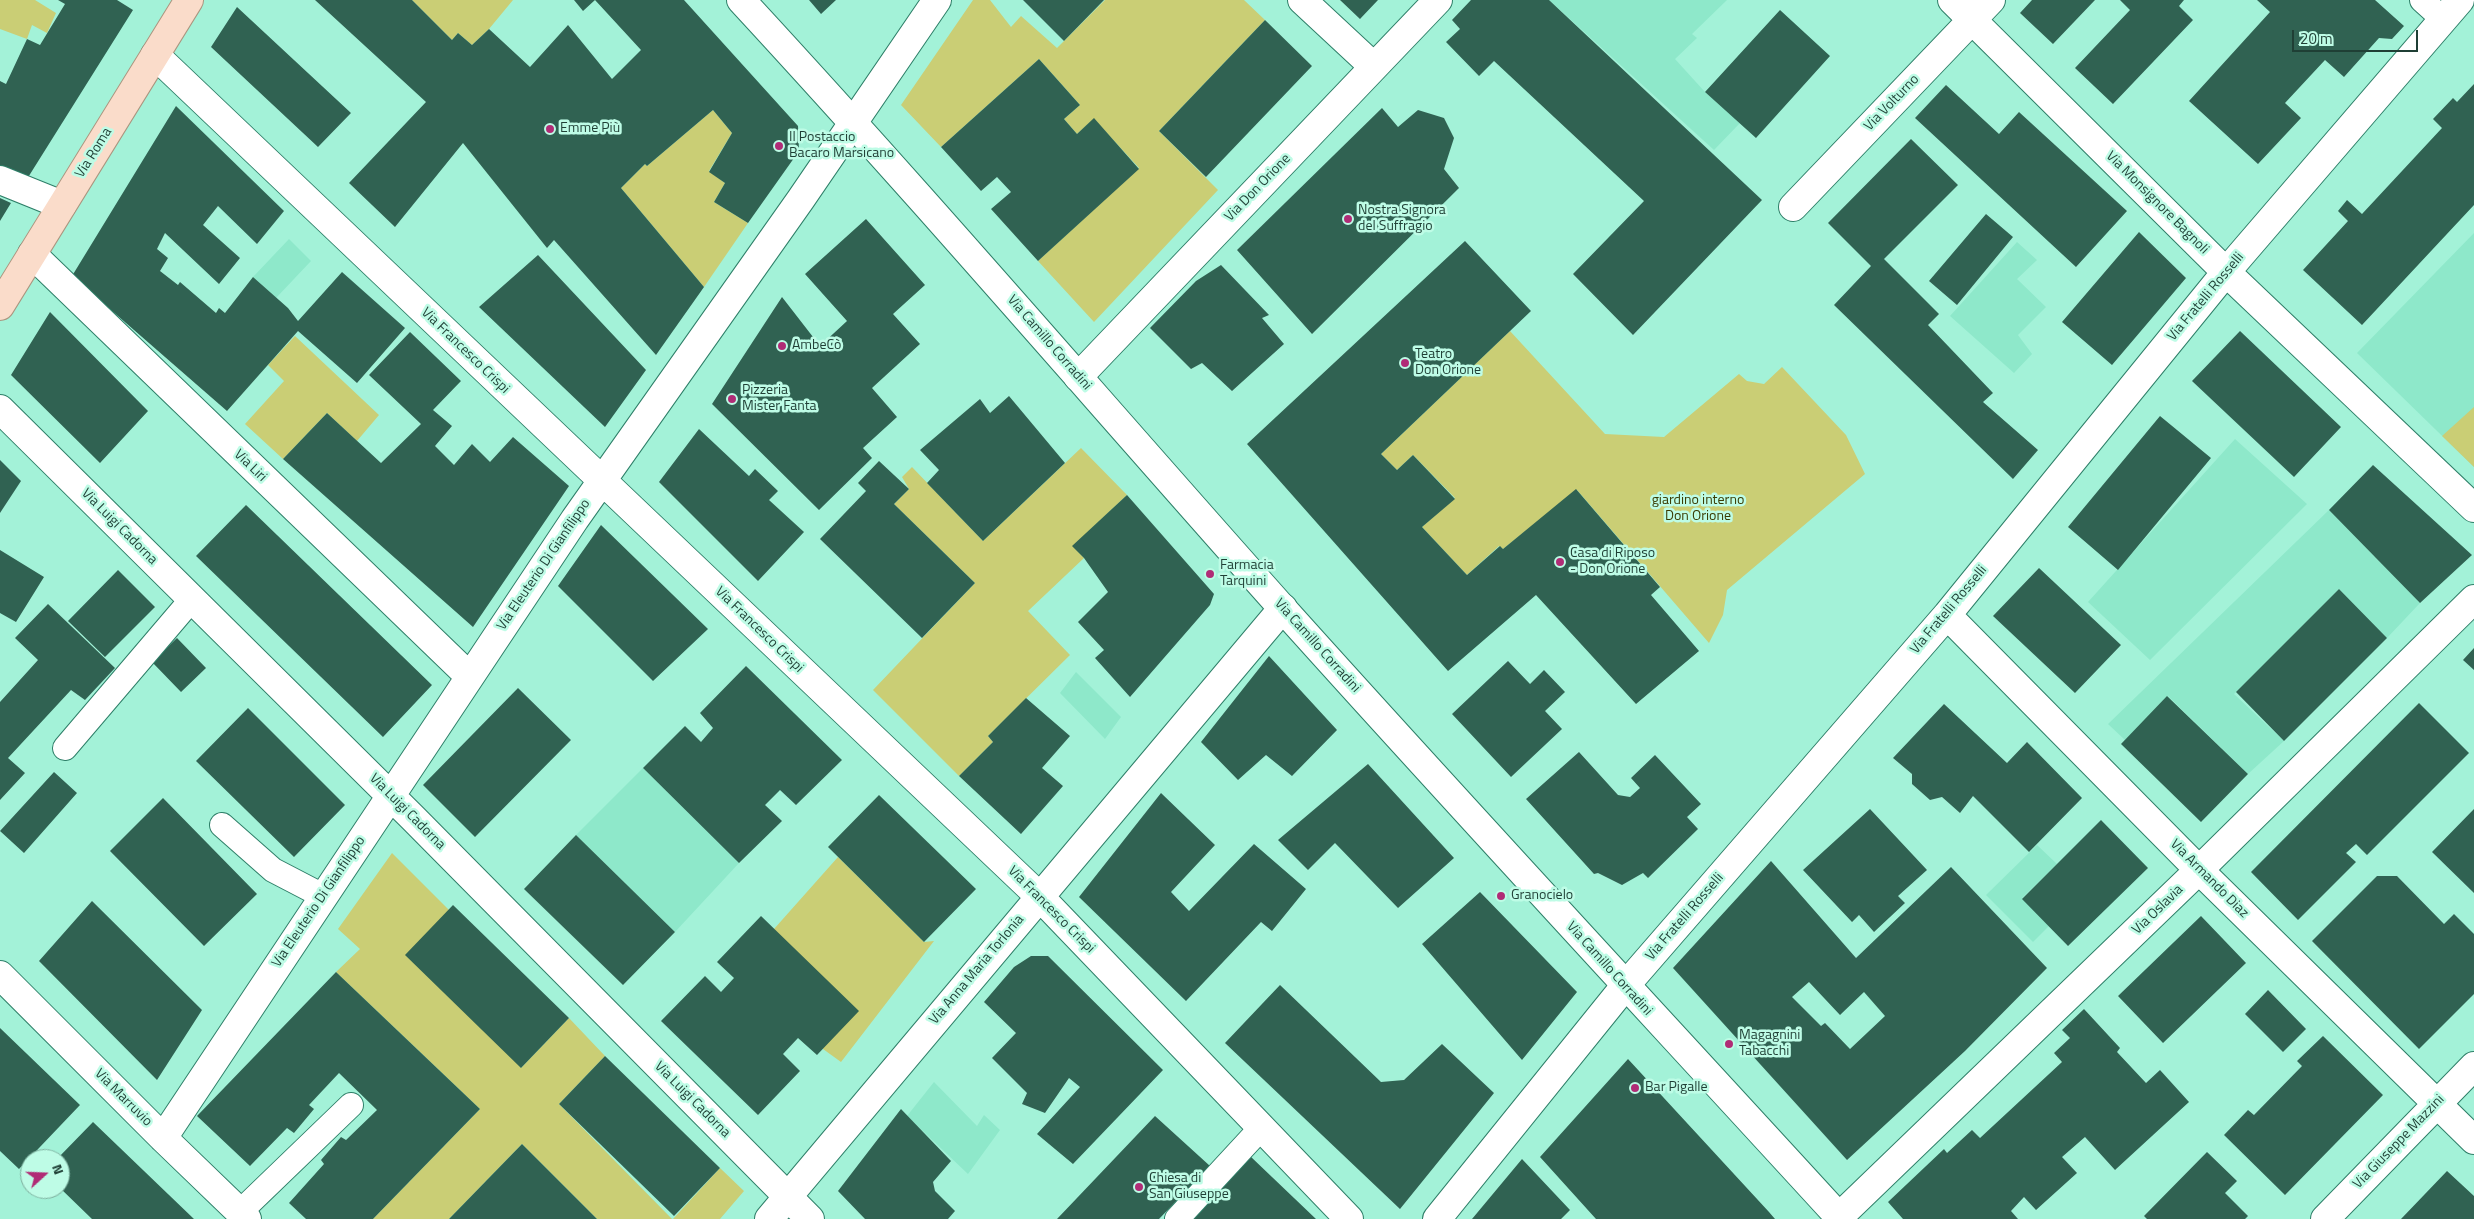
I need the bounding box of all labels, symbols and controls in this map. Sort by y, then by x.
scale bar [2294,20,2420,52]
text: 20 m [2300,27,2333,50]
street label: Via Volturno [1861,71,1923,135]
place label: Emme Più [560,121,620,137]
marker: Emme Più [544,123,556,135]
street label: Via Roma [72,125,116,181]
place label: Il Postaccio Bacaro Marsicano [789,130,894,162]
marker: Il Postaccio Bacaro Marsicano [773,140,785,152]
street label: Via Monsignore Bagnoli [2102,148,2212,258]
street label: Via Don Orione [1222,151,1294,225]
place label: Nostra Signora del Suffragio [1358,203,1446,236]
marker: Nostra Signora del Suffragio [1342,213,1354,225]
street label: Via Fratelli Rosselli [2164,249,2248,345]
street label: Via Camillo Corradini [1003,292,1095,394]
street label: Via Francesco Crispi [417,305,513,397]
place label: AmbeCò [792,338,841,354]
marker: AmbeCò [776,340,788,352]
place label: Teatro Don Orione [1415,347,1481,380]
marker: Teatro Don Orione [1399,357,1411,369]
place label: Pizzeria Mister Fanta [742,383,817,416]
marker: Pizzeria Mister Fanta [726,393,738,405]
street label: Via Liri [230,446,270,486]
street label: Via Luigi Cadorna [77,485,161,569]
park label: giardino interno Don Orione [1652,493,1744,526]
street label: Via Eleuterio Di Gianfilippo [494,496,594,634]
place label: Casa di Riposo - Don Orione [1570,546,1655,578]
marker: Casa di Riposo - Don Orione [1554,556,1566,568]
place label: Farmacia Tarquini [1220,558,1274,590]
street label: Via Fratelli Rosselli [1907,562,1991,658]
marker: Farmacia Tarquini [1204,568,1216,580]
street label: Via Francesco Crispi [711,584,807,676]
street label: Via Camillo Corradini [1271,596,1363,696]
street label: Via Luigi Cadorna [365,770,449,854]
street label: Via Eleuterio Di Gianfilippo [269,833,369,971]
street label: Via Armando Diaz [2166,836,2252,922]
street label: Via Francesco Crispi [1004,863,1098,957]
street label: Via Fratelli Rosselli [1642,870,1728,964]
street label: Via Oslavia [2129,882,2187,938]
place label: Granocielo [1511,888,1573,904]
marker: Granocielo [1495,890,1507,902]
street label: Via Anna Maria Torlonia [926,912,1028,1028]
street label: Via Camillo Corradini [1563,919,1655,1019]
place label: Magagnini Tabacchi [1739,1028,1800,1060]
marker: Magagnini Tabacchi [1723,1038,1735,1050]
street label: Via Luigi Cadorna [650,1058,734,1142]
street label: Via Marruvio [91,1066,155,1130]
place label: Bar Pigalle [1645,1080,1708,1096]
marker: Bar Pigalle [1629,1082,1641,1094]
street label: Via Giuseppe Mazzini [2350,1092,2448,1192]
north arrow [20,1149,70,1199]
text: N [47,1161,70,1177]
place label: Chiesa di San Giuseppe [1149,1171,1229,1204]
marker: Chiesa di San Giuseppe [1133,1181,1145,1193]

